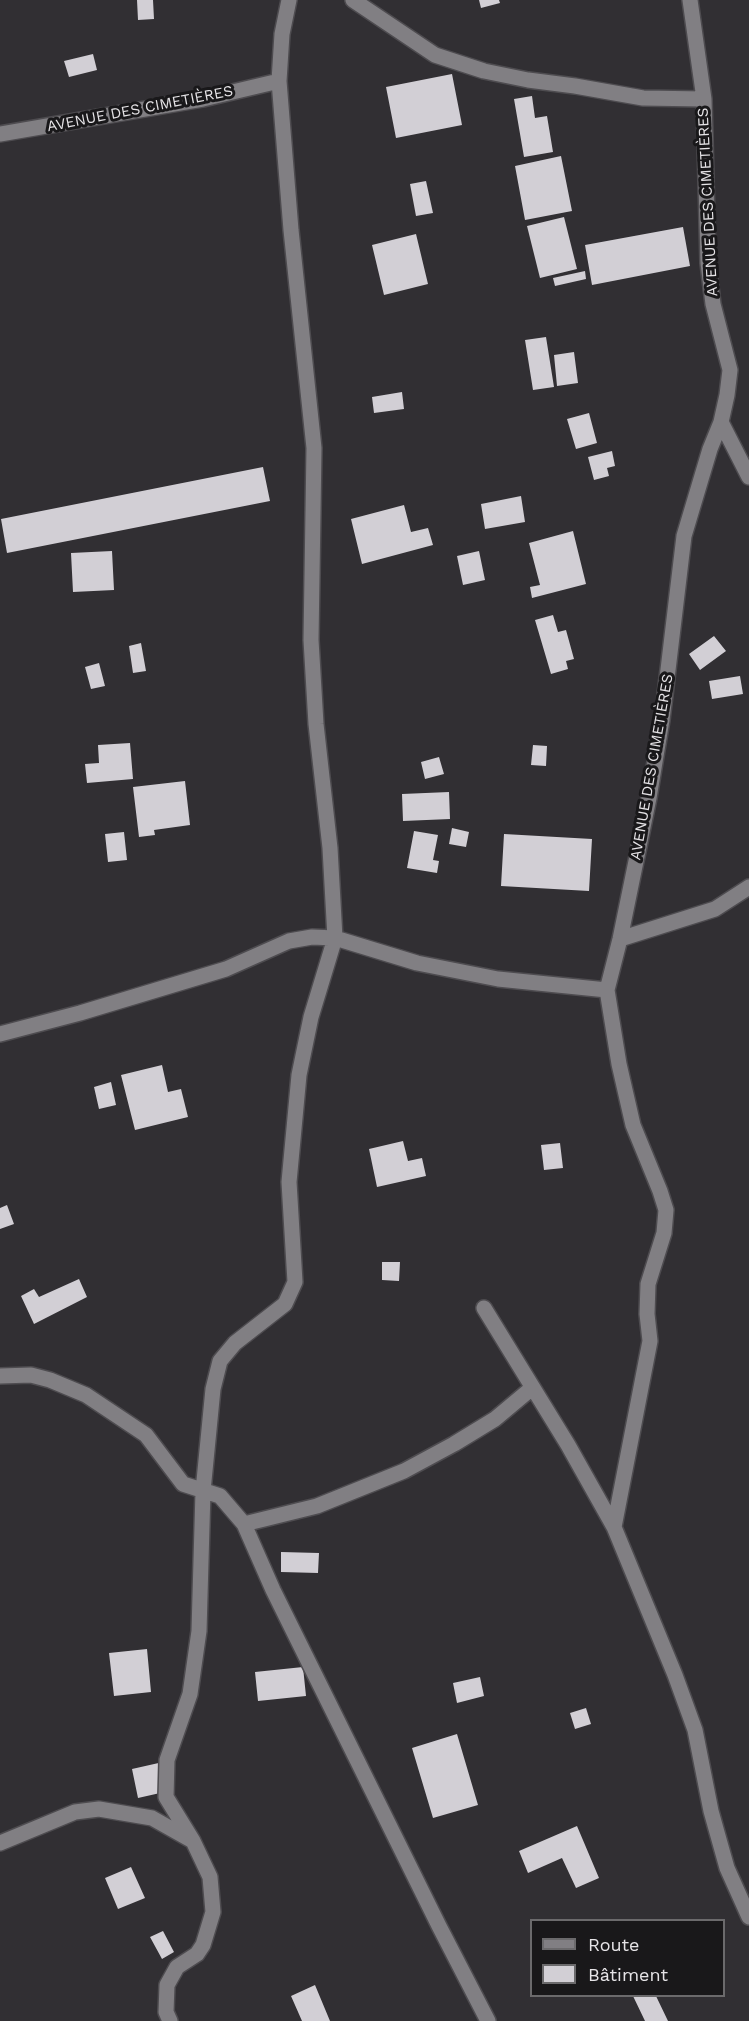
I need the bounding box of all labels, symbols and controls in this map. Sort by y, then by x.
street label: AVENUE DES CIMETIÈRES [45,82,235,136]
street label: AVENUE DES CIMETIÈRES [694,107,722,297]
street label: AVENUE DES CIMETIÈRES [627,672,677,862]
legend [530,1919,725,1997]
text: Route [588,1934,640,1955]
text: Bâtiment [588,1964,668,1985]

